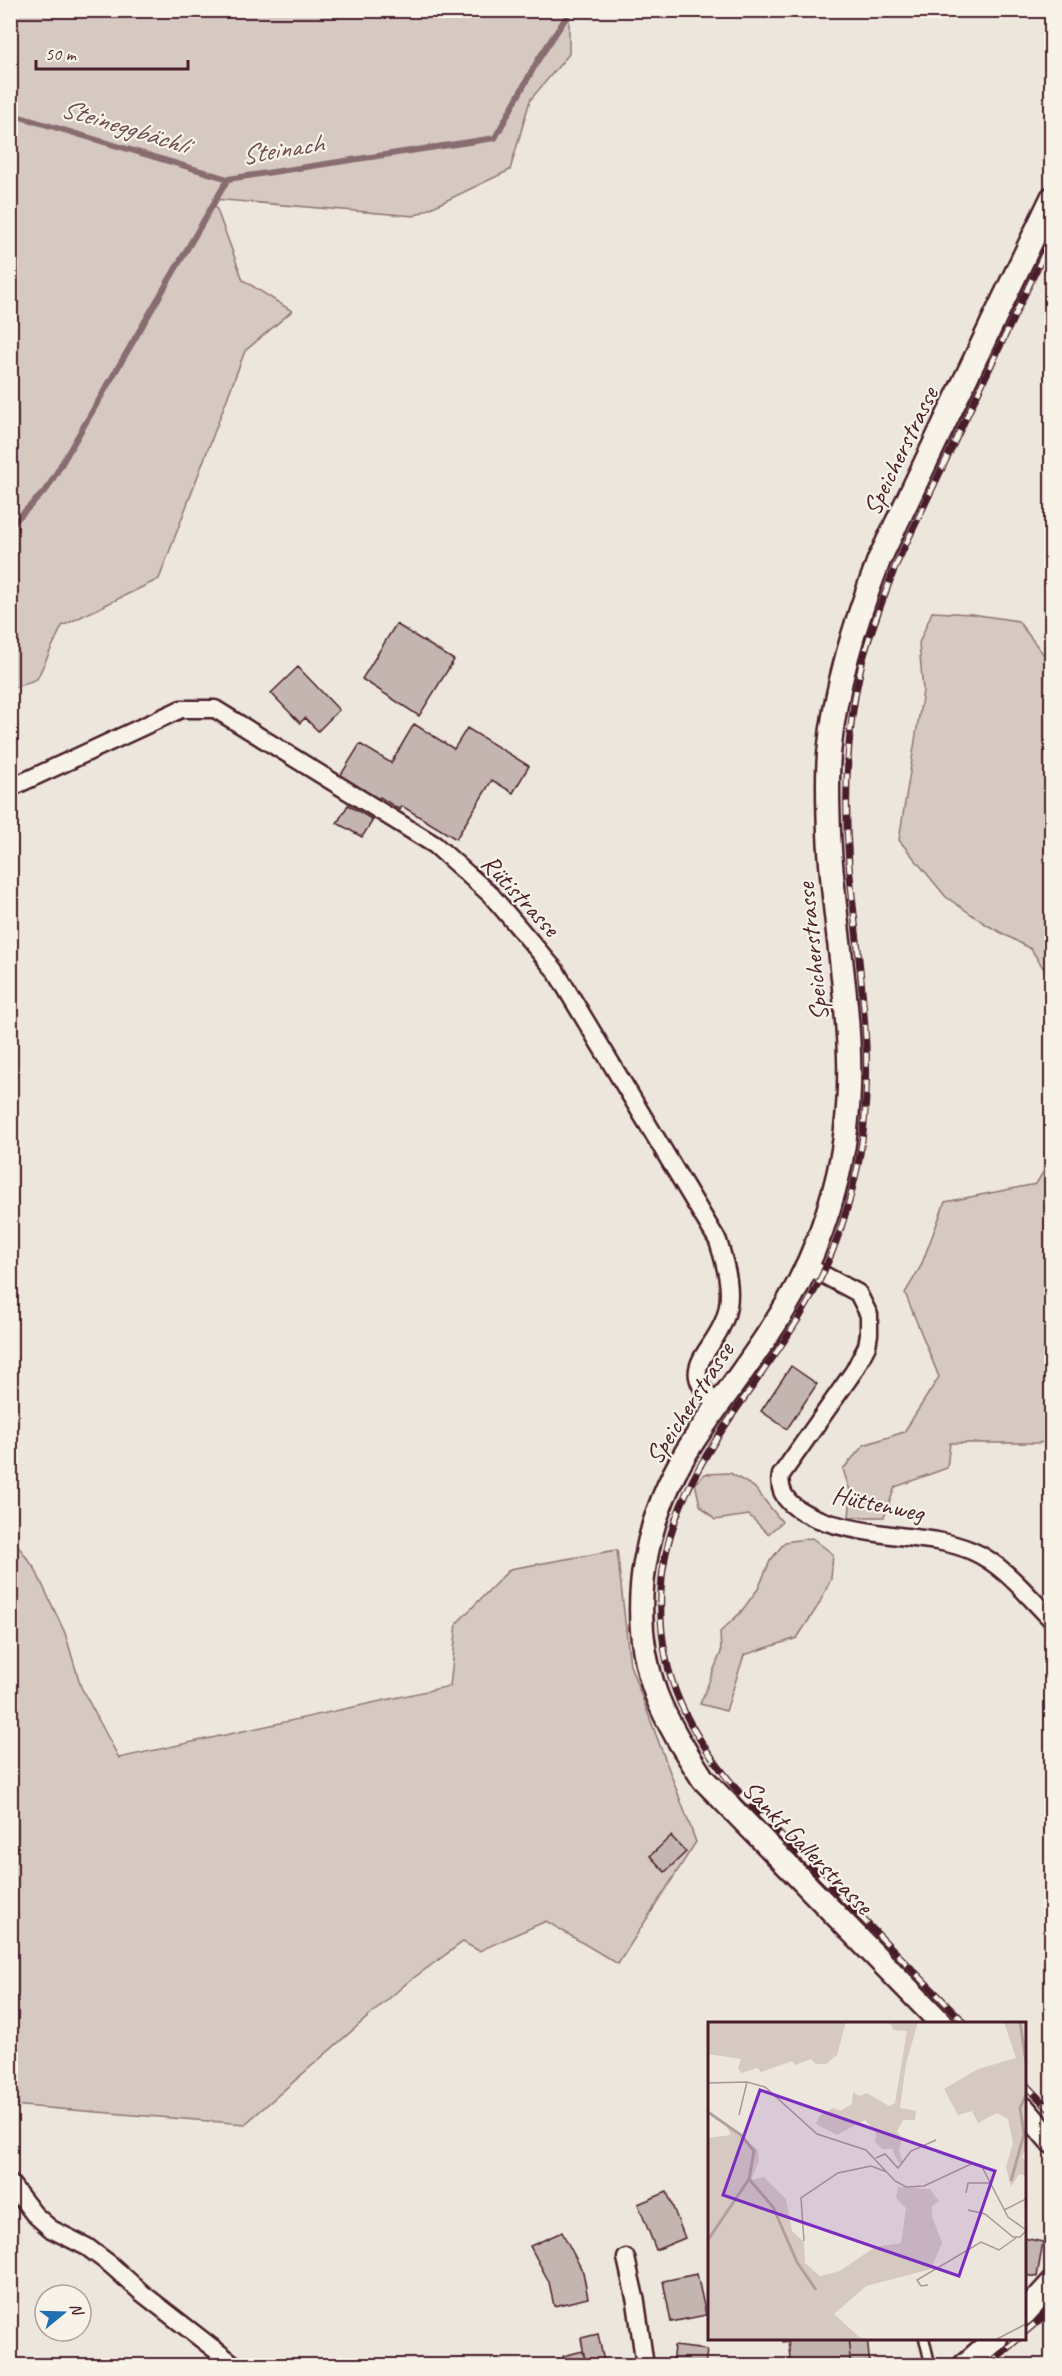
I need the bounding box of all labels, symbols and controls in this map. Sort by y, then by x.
scale bar [36,33,188,71]
text: 50 m [45,43,78,65]
water label: Steineggbächli [57,91,199,164]
water label: Steinach [239,125,328,172]
street label: Speicherstrasse [855,380,946,521]
street label: Rütistrasse [474,847,568,945]
street label: Speicherstrasse [789,880,836,1023]
street label: Speicherstrasse [638,1335,742,1470]
street label: Hüttenweg [829,1478,928,1530]
street label: Sankt Gallerstrasse [735,1773,881,1923]
inset map [708,2022,1026,2340]
north arrow [33,2283,93,2343]
text: N [65,2301,88,2319]

